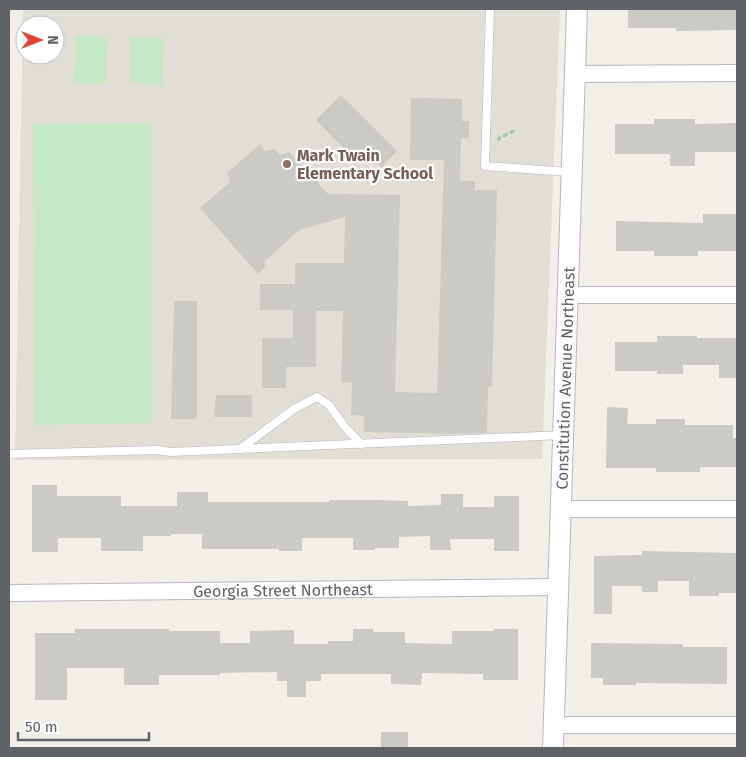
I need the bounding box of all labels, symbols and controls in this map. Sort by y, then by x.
north arrow [15,15,65,65]
text: N [44,35,61,45]
place label: Mark Twain Elementary School [297,146,433,183]
marker: Mark Twain Elementary School [281,158,293,170]
street label: Constitution Avenue Northeast [552,266,579,490]
street label: Georgia Street Northeast [193,580,373,601]
scale bar [18,710,149,742]
text: 50 m [25,718,58,736]

